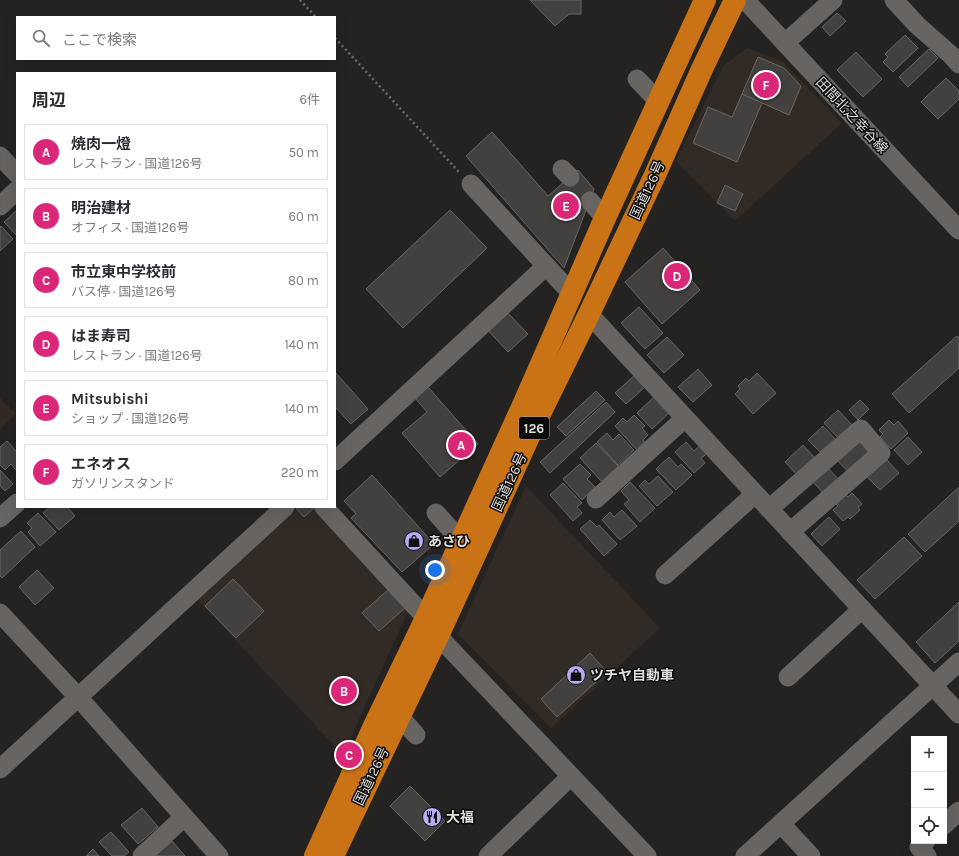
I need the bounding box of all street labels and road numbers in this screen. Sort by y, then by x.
street label: 田間北之幸谷線 [812,74,891,157]
street label: 国道126号 [626,158,668,222]
road number: 126 [519,417,549,439]
street label: 国道126号 [488,450,530,514]
street label: 国道126号 [350,744,393,808]

